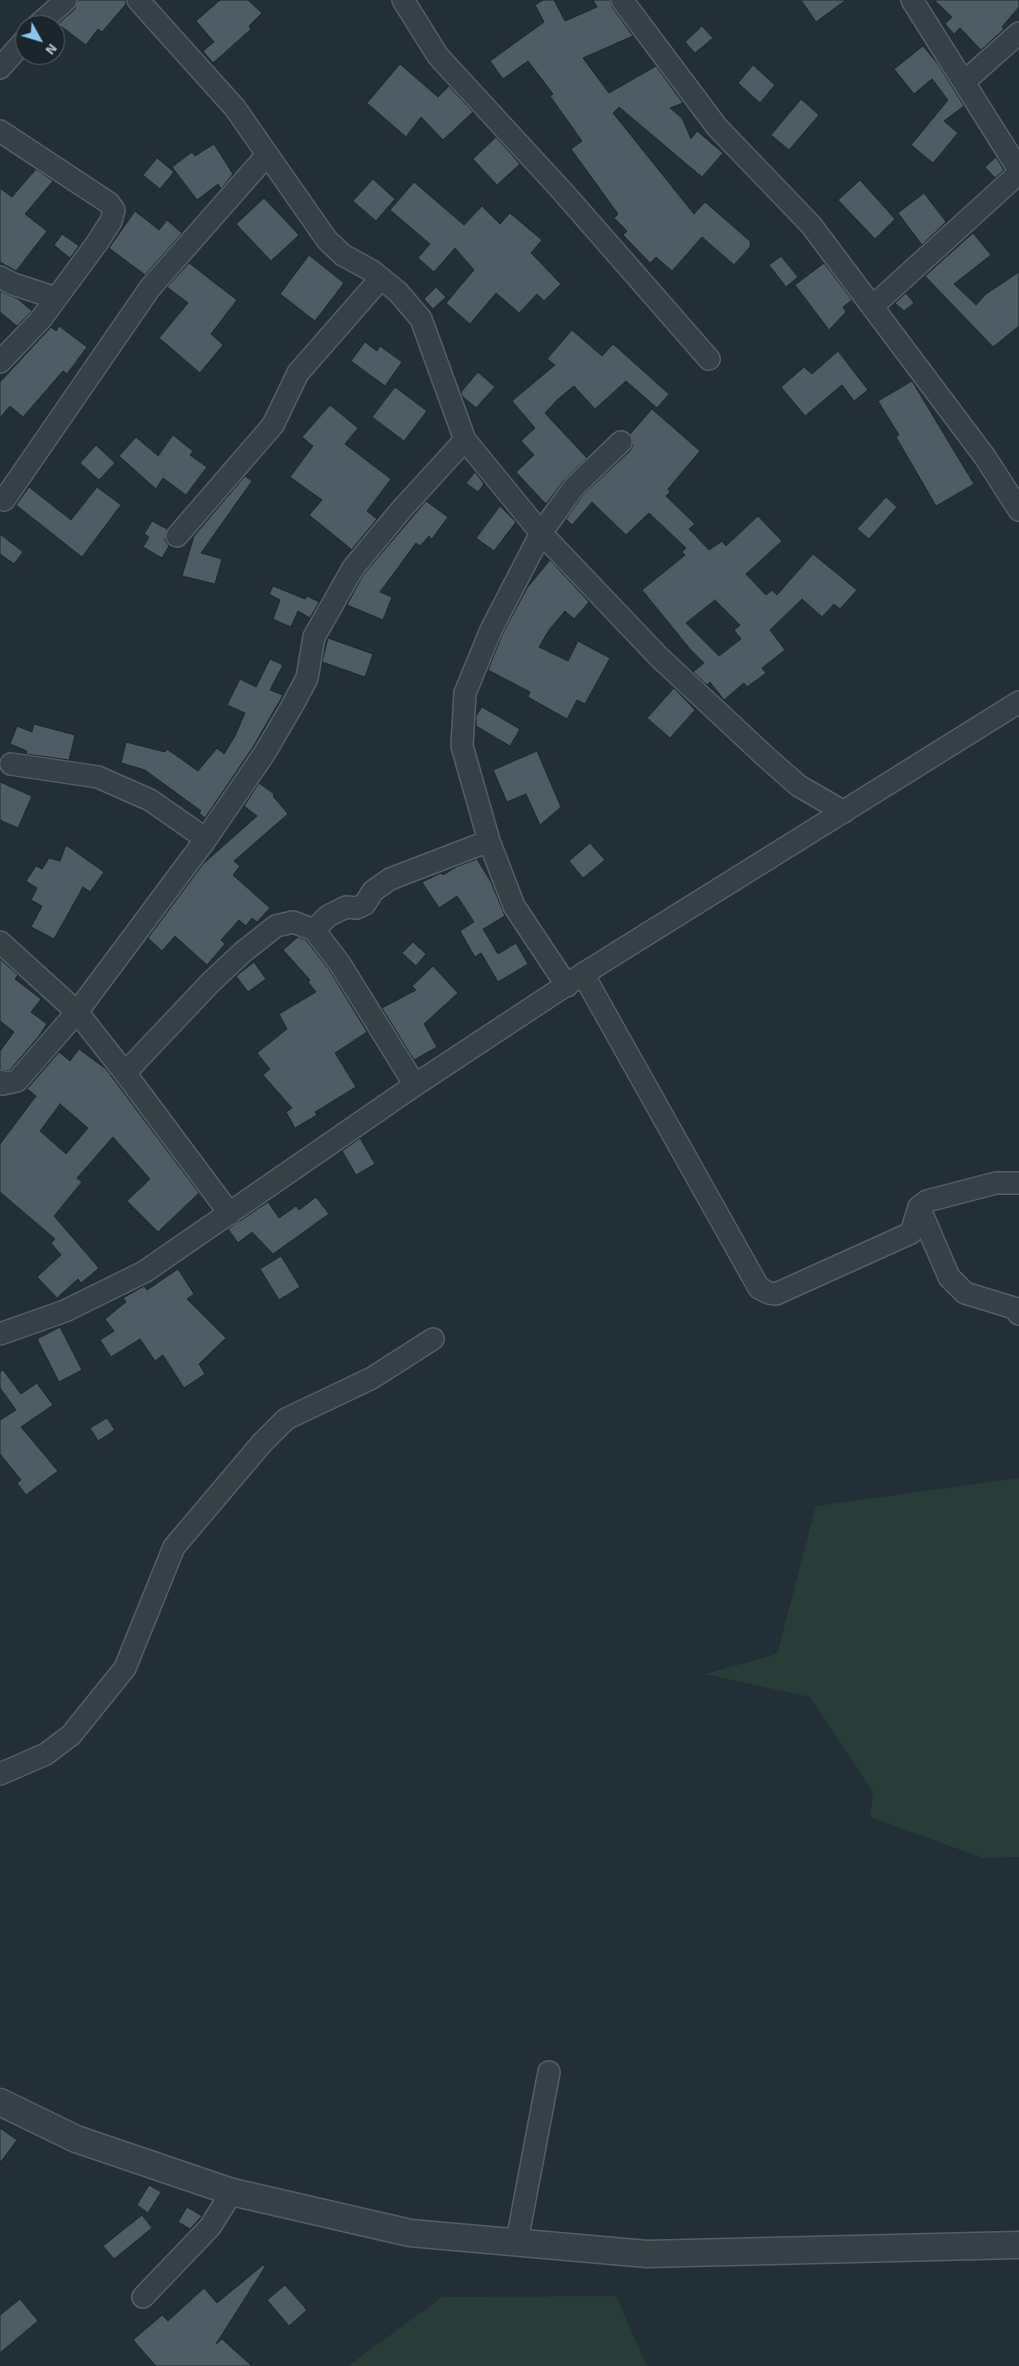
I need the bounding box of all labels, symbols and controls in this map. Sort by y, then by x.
north arrow [15,15,65,65]
text: N [42,40,61,58]

